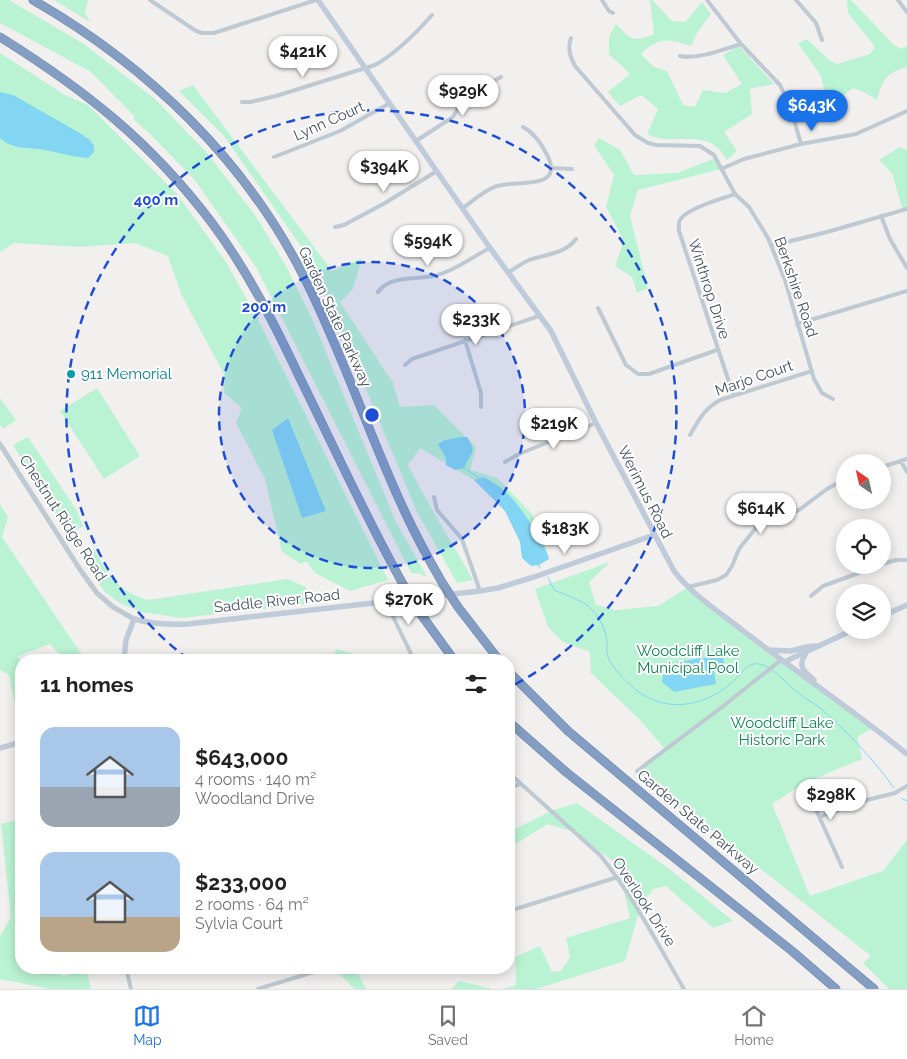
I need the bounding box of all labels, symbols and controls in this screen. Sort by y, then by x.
pin: $421K [268,36,338,78]
text: $421K [280,42,326,61]
pin: $929K [428,74,498,117]
text: $929K [439,81,487,100]
pin: $643K [777,90,847,132]
text: $643K [788,96,836,115]
street label: Lynn Court [291,97,367,145]
pin: $394K [349,150,419,193]
text: $394K [360,157,408,176]
text: 400 m [134,191,178,209]
pin: $594K [393,224,463,267]
text: $594K [404,231,452,250]
street label: Berkshire Road [770,234,822,340]
street label: Winthrop Drive [684,237,734,342]
street label: Garden State Parkway [295,244,375,390]
text: 200 m [242,298,286,316]
pin: $233K [441,304,511,346]
text: $233K [452,310,500,329]
street label: Marjo Court [713,356,795,400]
place label: 911 Memorial [81,365,173,383]
marker: 911 Memorial [65,368,77,380]
centre of rings [363,406,381,424]
pin: $219K [519,408,589,450]
text: $219K [530,414,578,433]
street label: Werimus Road [614,443,676,541]
street label: Chestnut Ridge Road [15,452,111,584]
north arrow [836,454,891,509]
map controls [836,454,891,639]
pin: $614K [726,492,796,535]
text: $614K [737,499,785,518]
pin: $183K [530,512,600,555]
text: $183K [541,519,589,538]
button: locate [836,519,891,574]
pin: $270K [374,584,444,626]
button: layers [836,584,891,639]
street label: Saddle River Road [213,585,341,617]
text: $270K [385,590,433,609]
park label: Woodcliff Lake Municipal Pool [637,642,740,677]
icon: filters [462,670,490,698]
text: 11 homes [40,672,134,697]
park label: Woodcliff Lake Historic Park [731,714,834,749]
text: $643,000 [195,745,288,770]
icon: home [80,747,140,807]
street label: Garden State Parkway [634,766,762,878]
text: 4 rooms · 140 m² [195,770,316,789]
pin: $298K [796,778,866,821]
text: $298K [807,785,855,804]
text: Woodland Drive [195,789,314,808]
street label: Overlook Drive [609,854,680,950]
text: $233,000 [195,870,287,895]
icon: home [80,872,140,932]
text: 2 rooms · 64 m² [195,895,309,914]
text: Sylvia Court [195,914,283,933]
tab: Map [133,1002,162,1048]
tab: Saved [428,1002,468,1048]
tab: Home [734,1002,774,1048]

